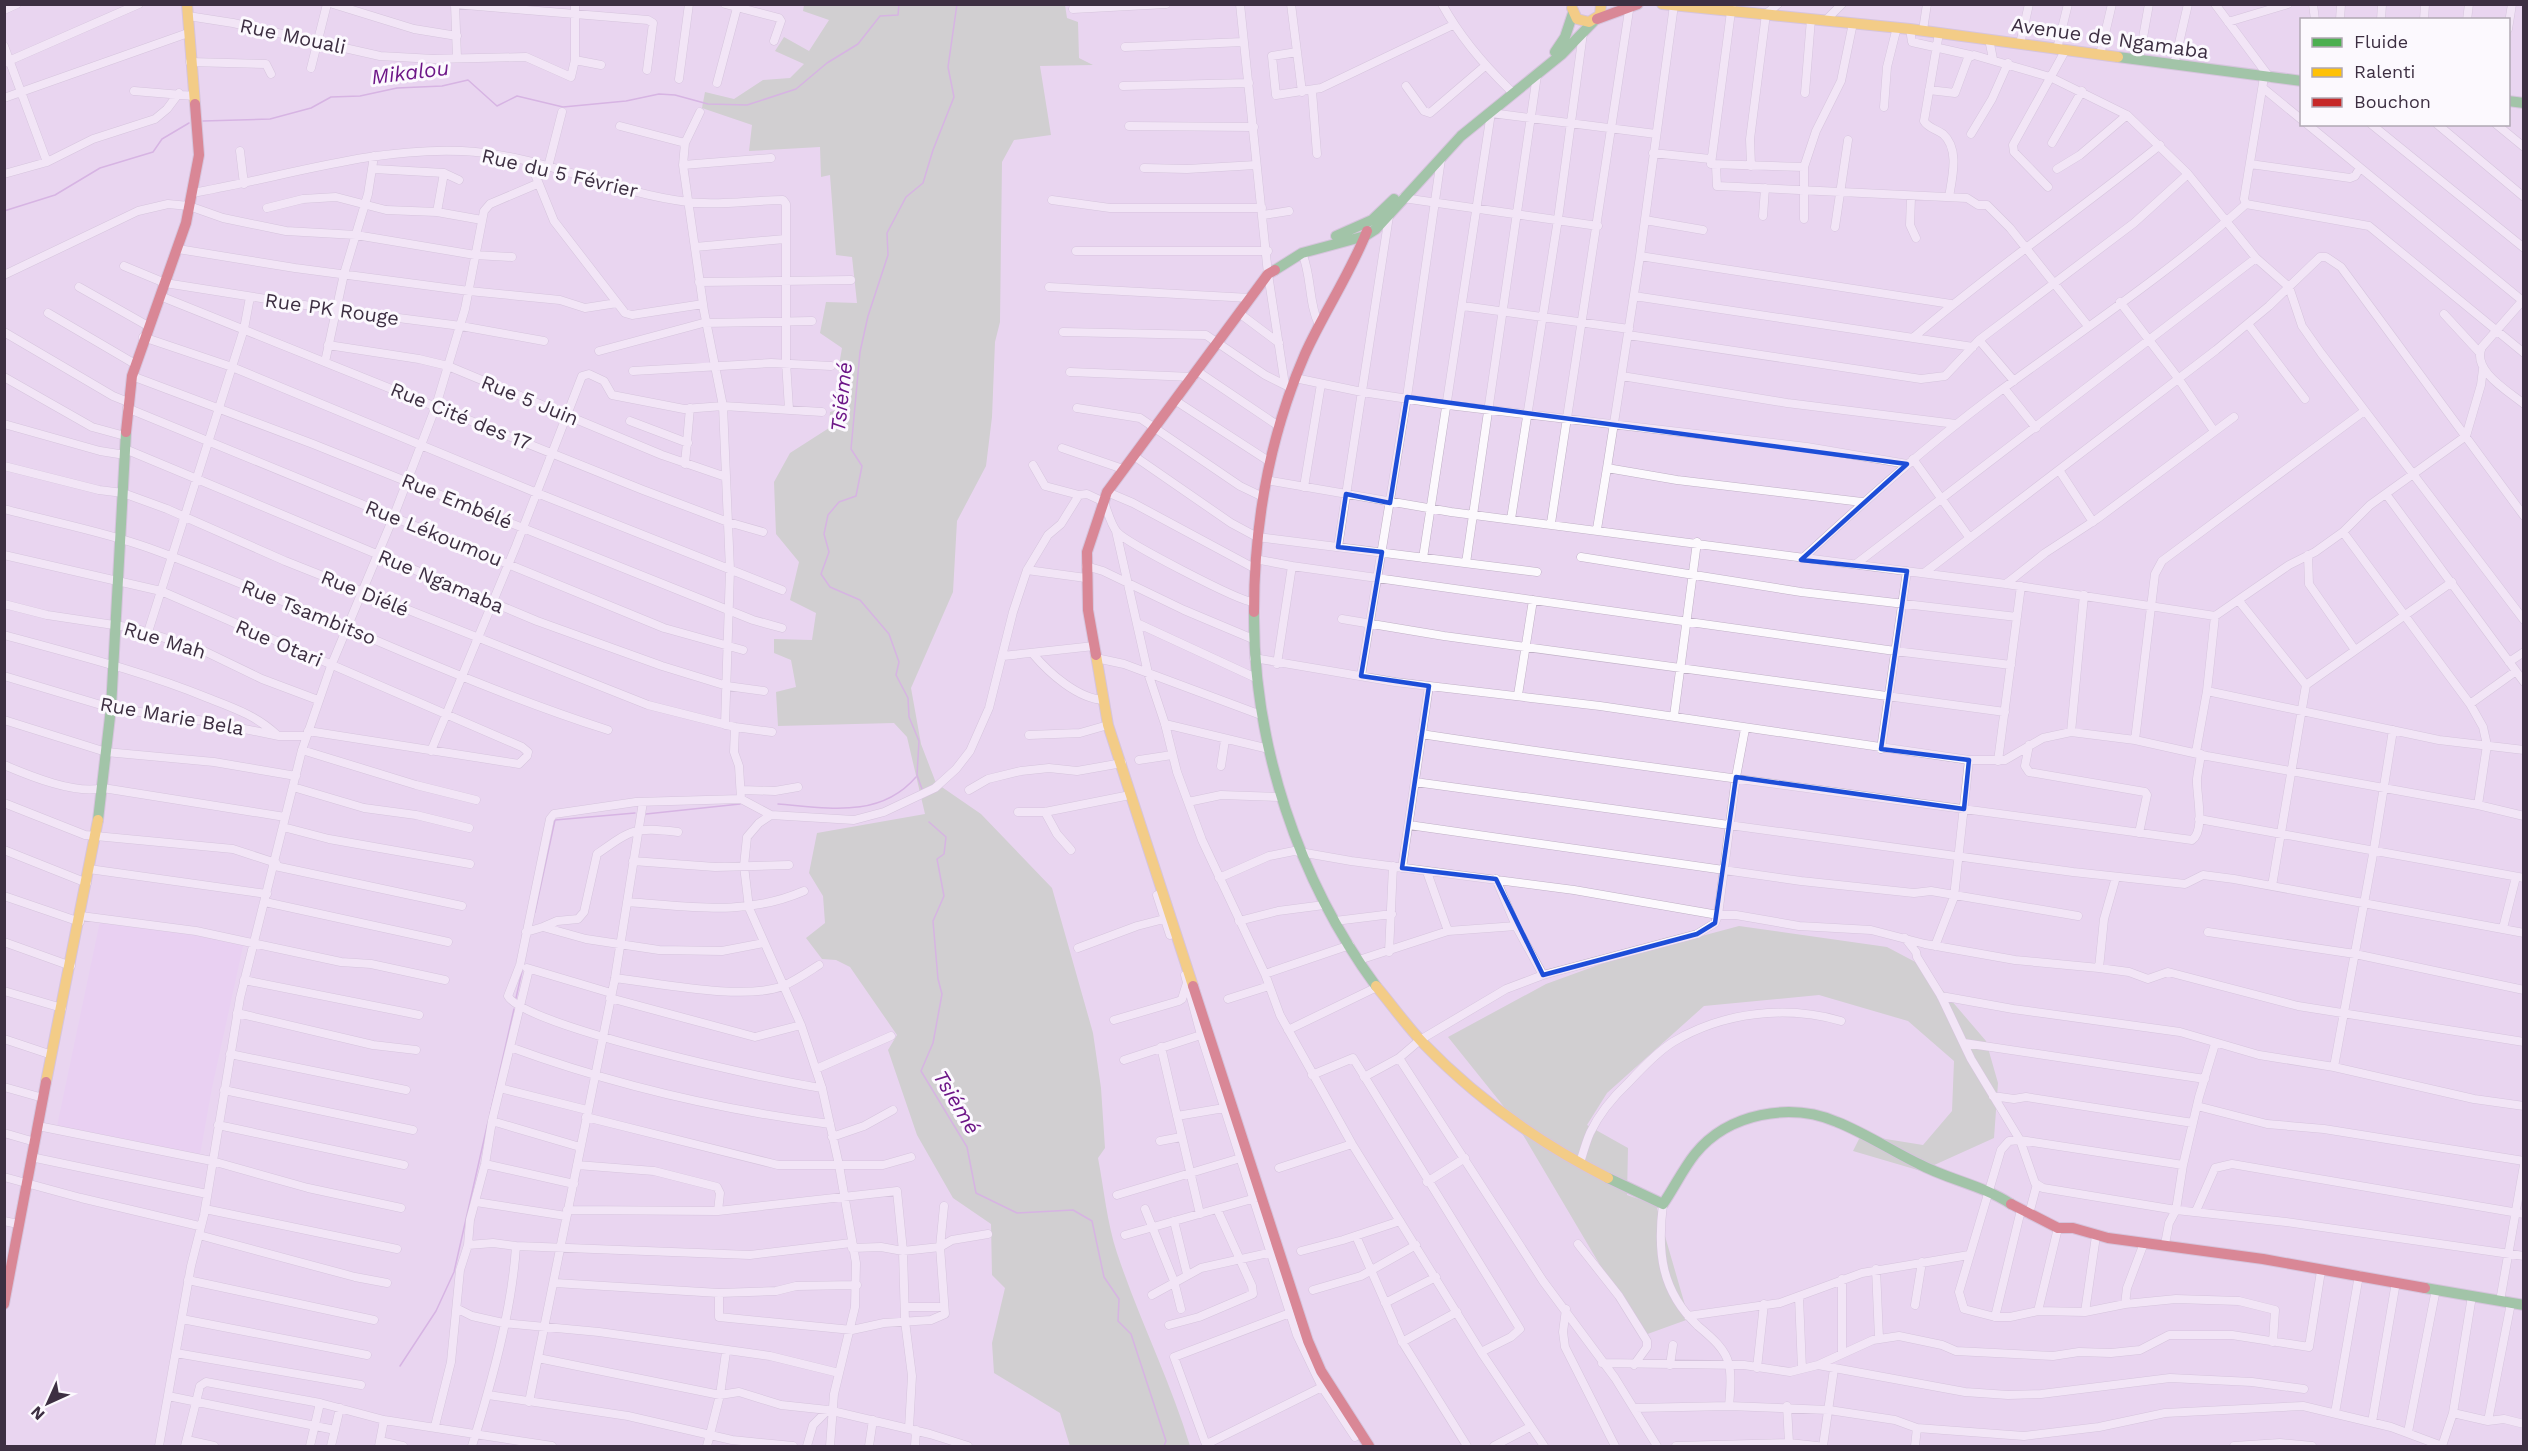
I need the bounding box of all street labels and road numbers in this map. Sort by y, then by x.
street label: Avenue de Ngamaba [2010,12,2210,64]
street label: Rue Mouali [238,13,348,59]
street label: Rue du 5 Février [479,143,641,203]
street label: Rue PK Rouge [263,288,401,330]
street label: Rue 5 Juin [478,370,582,430]
street label: Rue Cité des 17 [387,377,535,455]
street label: Rue Embélé [398,468,516,534]
street label: Rue Lékoumou [362,495,506,571]
street label: Rue Ngamaba [374,544,508,618]
street label: Rue Diélé [318,565,412,621]
street label: Rue Tsambitso [238,574,380,650]
street label: Rue Otari [232,614,326,672]
street label: Rue Mah [121,616,209,664]
street label: Rue Marie Bela [98,692,246,740]

